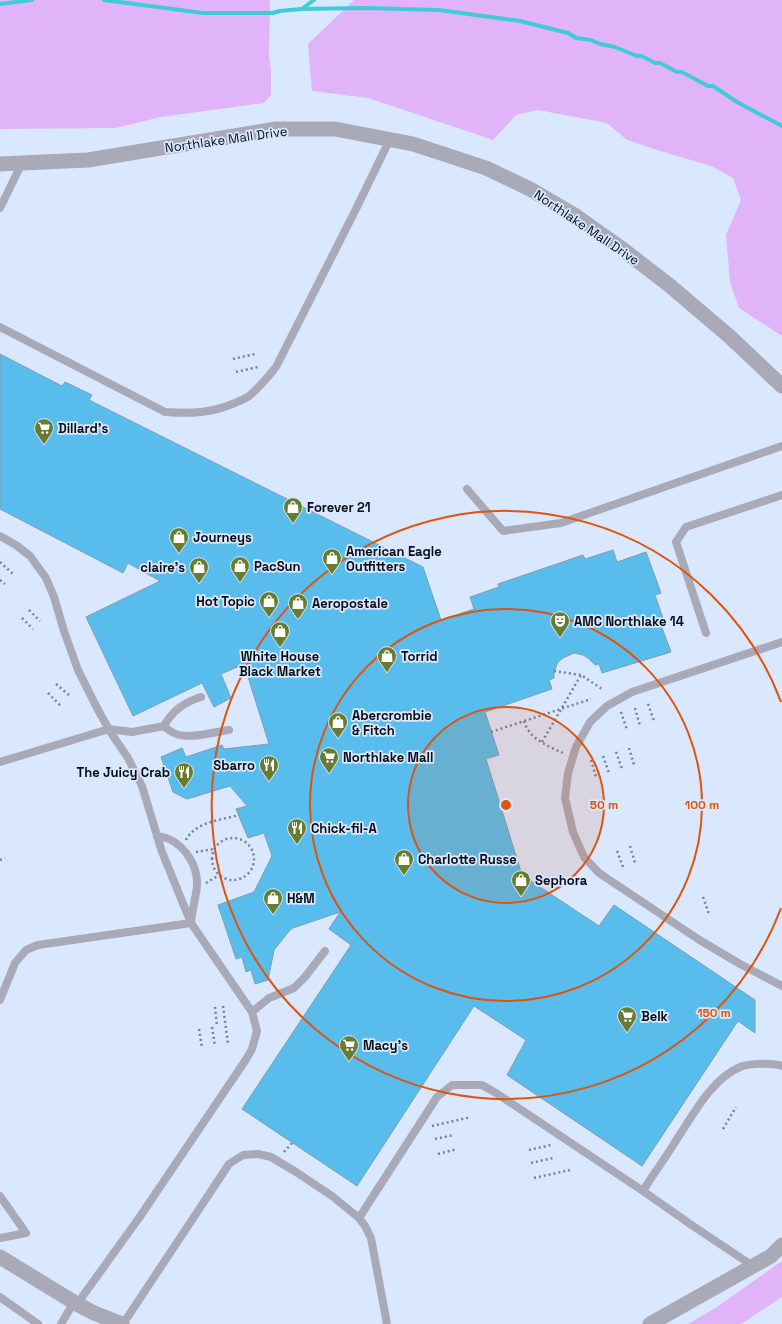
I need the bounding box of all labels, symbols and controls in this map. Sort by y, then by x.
street label: Northlake Mall Drive [164,122,288,157]
street label: Northlake Mall Drive [531,186,643,269]
supermarket icon: Dillard's [33,417,55,445]
place label: Dillard's [58,420,108,437]
shop icon: Forever 21 [282,496,304,524]
place label: Forever 21 [307,499,371,516]
shop icon: Journeys [168,526,190,554]
place label: Journeys [193,529,252,546]
place label: American Eagle Outfitters [346,543,442,575]
shop icon: American Eagle Outfitters [321,547,343,575]
shop icon: PacSun [229,555,251,583]
shop icon: claire's [188,556,210,584]
place label: PacSun [254,558,301,575]
place label: claire's [140,559,185,576]
shop icon: Hot Topic [258,590,280,618]
shop icon: Aeropostale [287,592,309,620]
place label: Hot Topic [196,593,255,610]
place label: Aeropostale [312,595,388,612]
theatre icon: AMC Northlake 14 [549,610,571,638]
place label: AMC Northlake 14 [574,613,684,630]
shop icon: White House Black Market [269,620,291,648]
shop icon: Torrid [376,645,398,673]
place label: White House Black Market [239,648,321,680]
place label: Torrid [401,648,437,665]
place label: Abercrombie & Fitch [352,707,432,739]
shop icon: Abercrombie & Fitch [327,711,349,739]
supermarket icon: Northlake Mall [318,746,340,774]
place label: Northlake Mall [343,749,433,766]
restaurant icon: Sbarro [258,754,280,782]
place label: Sbarro [213,757,255,774]
restaurant icon: The Juicy Crab [173,761,195,789]
place label: The Juicy Crab [76,764,170,781]
text: 50 m [590,797,618,813]
text: 100 m [685,797,719,813]
centre of rings [499,798,513,812]
restaurant icon: Chick-fil-A [286,817,308,845]
place label: Chick-fil-A [311,820,377,837]
shop icon: Charlotte Russe [393,848,415,876]
place label: Charlotte Russe [418,851,517,868]
shop icon: Sephora [510,869,532,897]
place label: Sephora [535,872,588,889]
shop icon: H&M [262,887,284,915]
place label: H&M [287,890,315,907]
supermarket icon: Belk [616,1005,638,1033]
text: 150 m [697,1005,731,1021]
place label: Belk [641,1008,669,1025]
supermarket icon: Macy's [338,1034,360,1062]
place label: Macy's [363,1037,408,1054]

